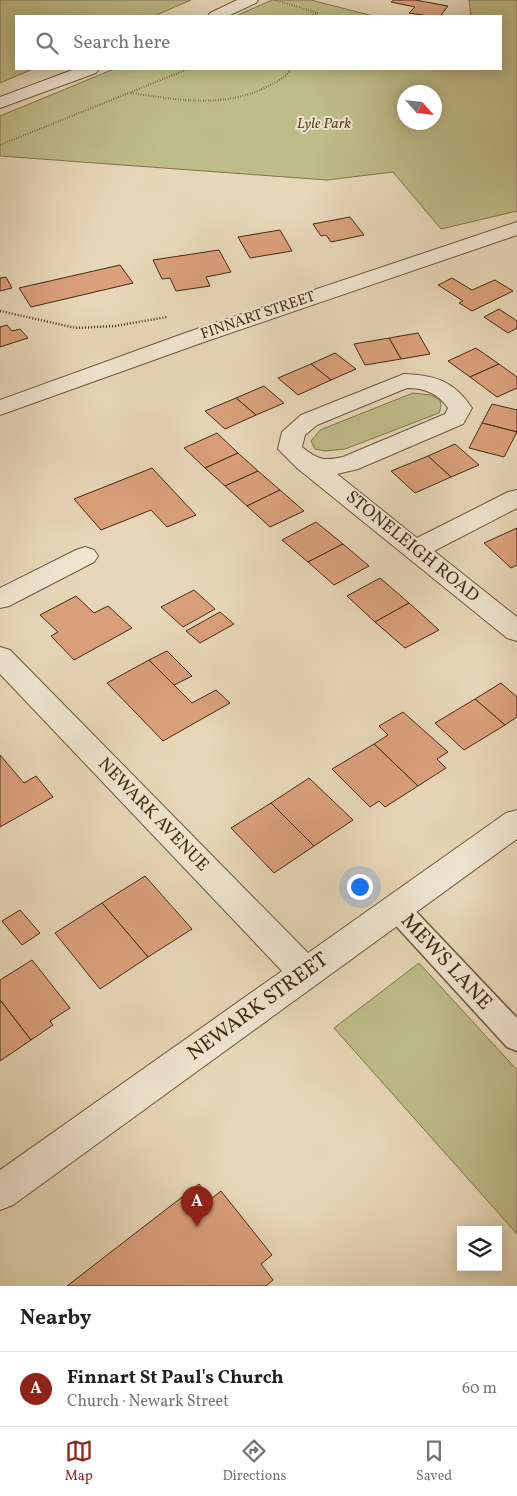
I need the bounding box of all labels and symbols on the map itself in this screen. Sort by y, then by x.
north arrow [397,85,442,130]
park label: Lyle Park [297,114,351,135]
street label: FINNART STREET [198,287,318,345]
street label: STONELEIGH ROAD [340,485,484,609]
street label: NEWARK AVENUE [92,752,214,878]
your location [347,874,373,900]
street label: MEWS LANE [394,907,498,1017]
street label: NEWARK STREET [181,946,335,1068]
pin: A [181,1186,213,1227]

